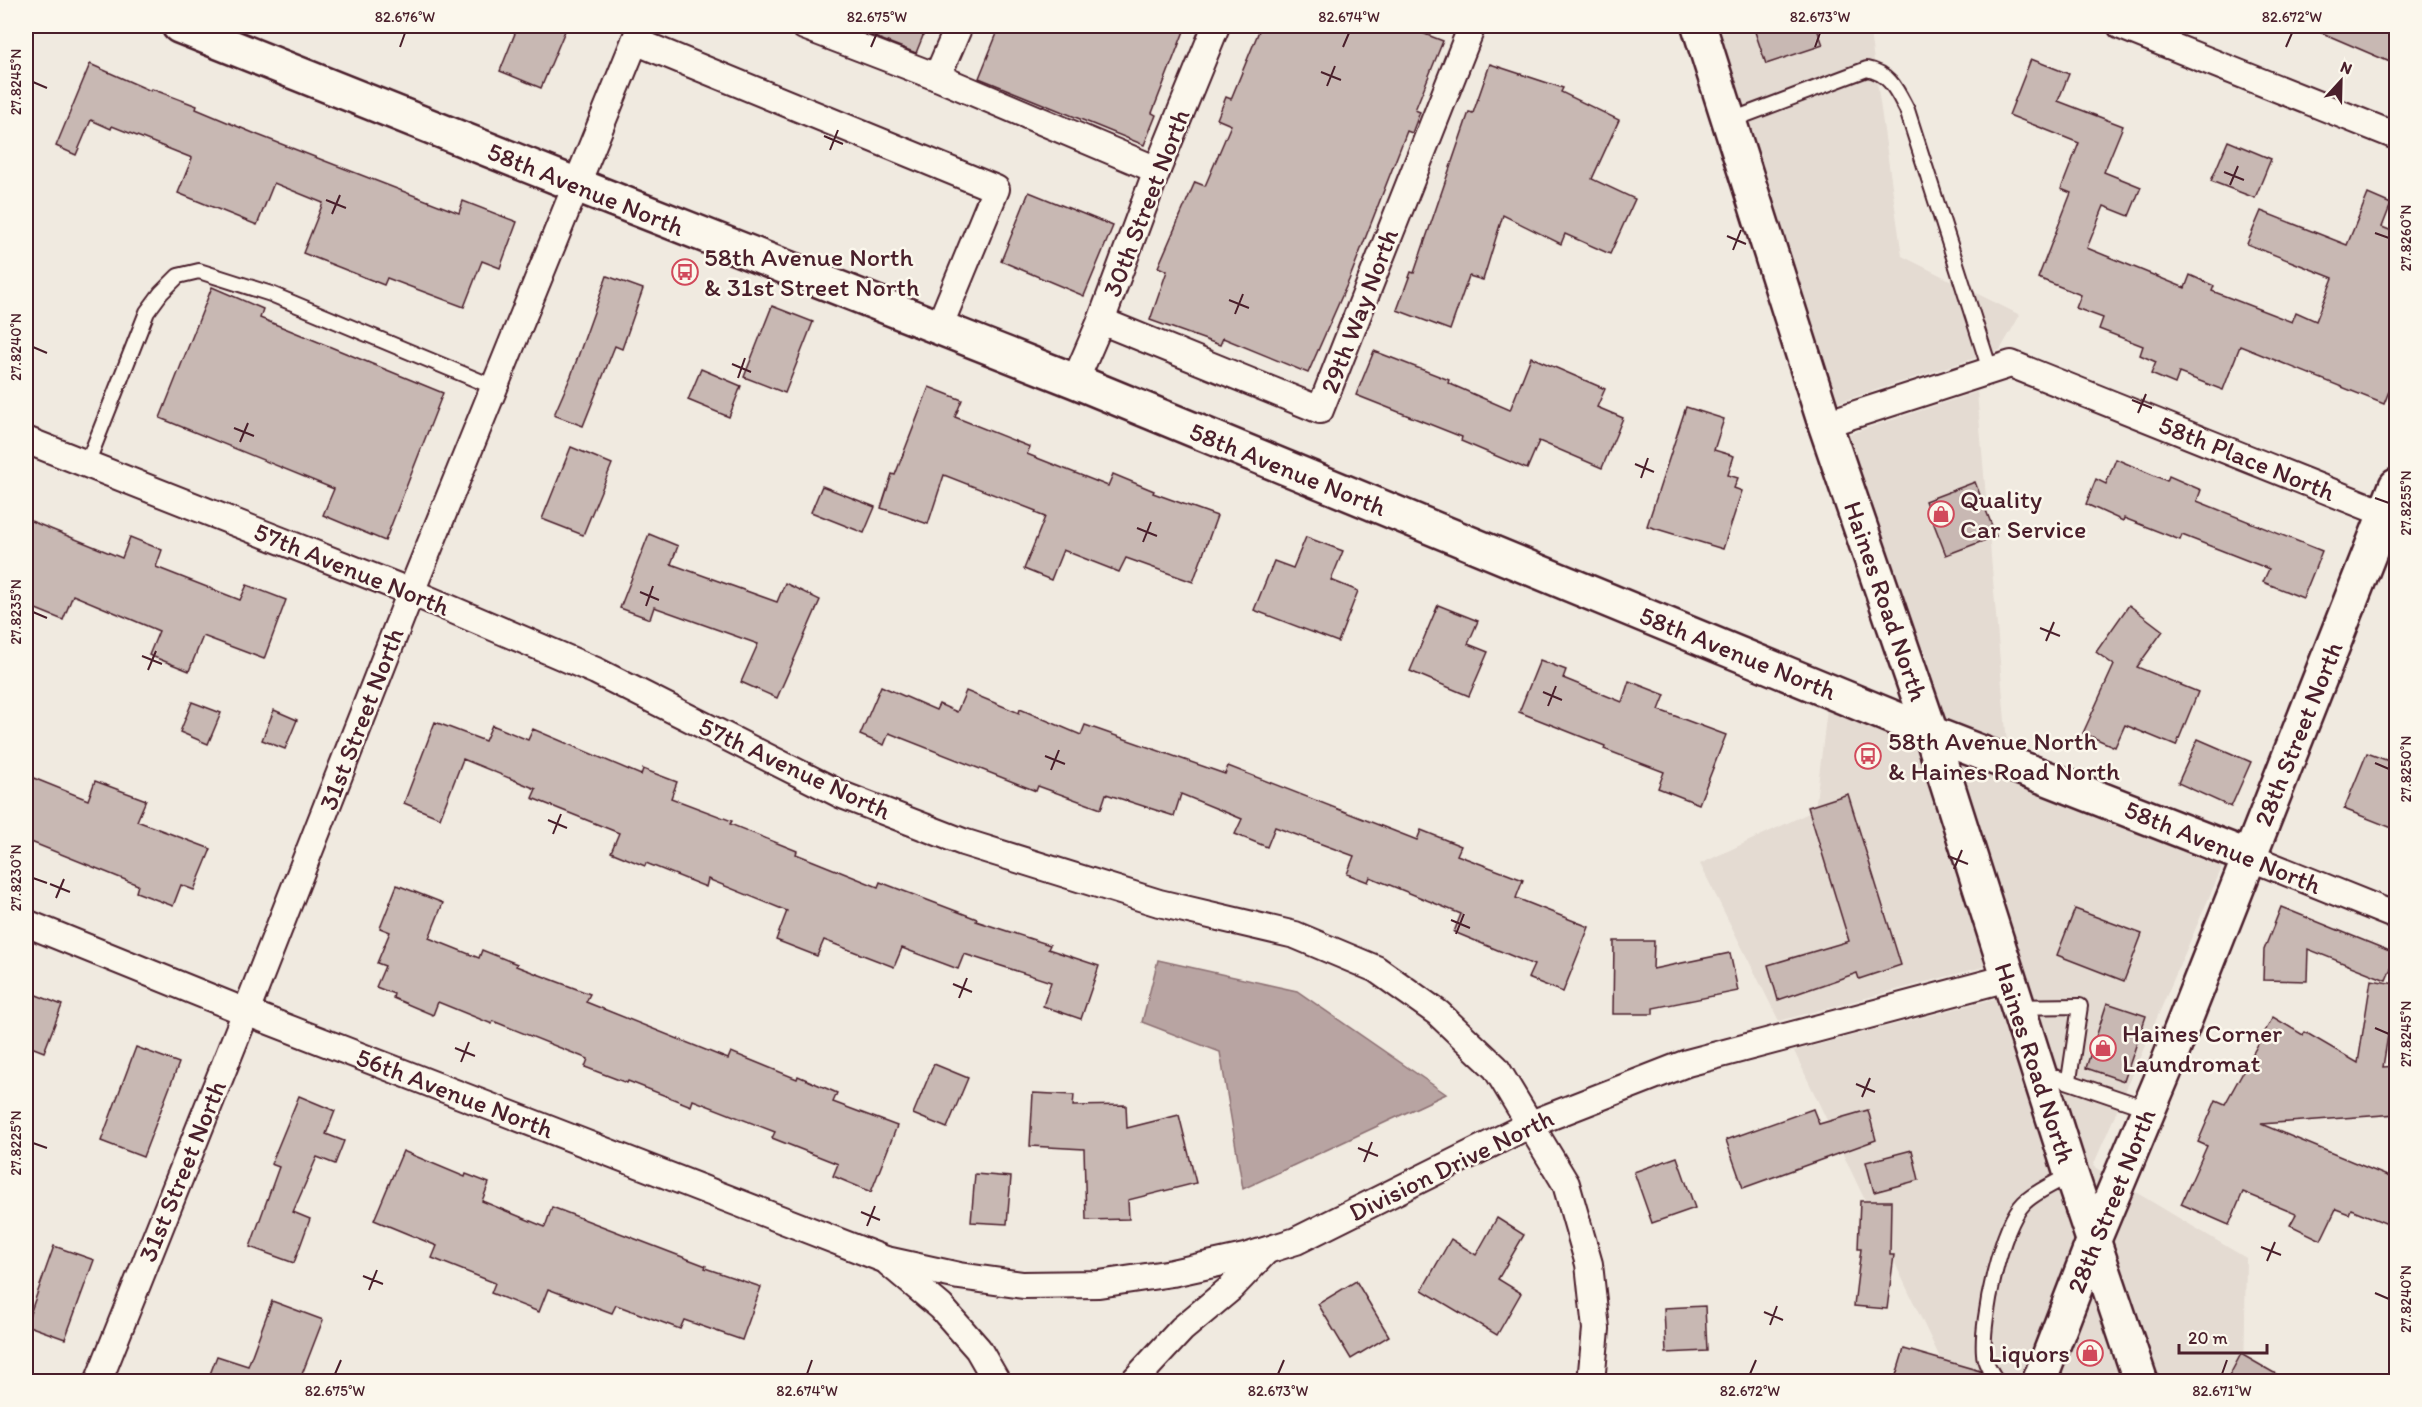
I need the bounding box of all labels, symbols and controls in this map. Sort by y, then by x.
text: 82.676°W [375,8,435,26]
text: 82.675°W [847,8,907,26]
text: 82.674°W [1318,8,1380,26]
text: 82.673°W [1790,8,1850,26]
text: 82.672°W [2262,8,2322,26]
text: 27.8245°N [7,49,25,115]
north arrow [2311,51,2371,111]
text: N [2338,57,2355,78]
street label: 30th Street North [1096,105,1196,301]
street label: 58th Avenue North [483,135,689,243]
text: 27.8260°N [2397,205,2415,271]
street label: 29th Way North [1313,224,1405,398]
place label: 58th Avenue North & 31st Street North [704,241,919,303]
bus stop icon: 58th Avenue North & 31st Street North [670,257,700,287]
text: 27.8240°N [7,313,25,381]
street label: 58th Place North [2154,408,2340,508]
street label: 58th Avenue North [1185,415,1391,523]
text: 27.8255°N [2397,470,2415,536]
place label: Quality Car Service [1960,483,2086,545]
street label: Haines Road North [1837,497,1935,705]
shop icon: Quality Car Service [1926,499,1956,529]
street label: 57th Avenue North [249,515,455,623]
text: 27.8235°N [7,579,25,645]
street label: 58th Avenue North [1635,599,1841,707]
street label: 31st Street North [312,623,410,815]
street label: 28th Street North [2246,637,2350,831]
street label: 57th Avenue North [694,709,896,827]
place label: 58th Avenue North & Haines Road North [1888,725,2120,787]
text: 27.8250°N [2397,736,2415,802]
bus stop icon: 58th Avenue North & Haines Road North [1853,741,1883,771]
street label: 58th Avenue North [2120,793,2326,901]
text: 27.8230°N [7,844,25,912]
street label: Haines Road North [1987,959,2083,1168]
text: 27.8245°N [2397,1001,2415,1067]
place label: Haines Corner Laundromat [2122,1017,2282,1079]
shop icon: Haines Corner Laundromat [2088,1033,2118,1063]
street label: 56th Avenue North [352,1041,558,1145]
street label: 31st Street North [131,1076,233,1266]
street label: Division Drive North [1344,1102,1558,1228]
street label: 28th Street North [2059,1104,2163,1298]
text: 27.8225°N [7,1110,25,1176]
text: 27.8240°N [2397,1265,2415,1333]
scale bar [2179,1317,2268,1355]
text: 20 m [2188,1327,2228,1349]
place label: Liquors [1988,1337,2070,1369]
shop icon: Liquors [2075,1338,2105,1368]
text: 82.675°W [305,1382,365,1400]
text: 82.674°W [776,1382,838,1400]
text: 82.673°W [1248,1382,1308,1400]
text: 82.672°W [1720,1382,1780,1400]
text: 82.671°W [2192,1382,2252,1400]

